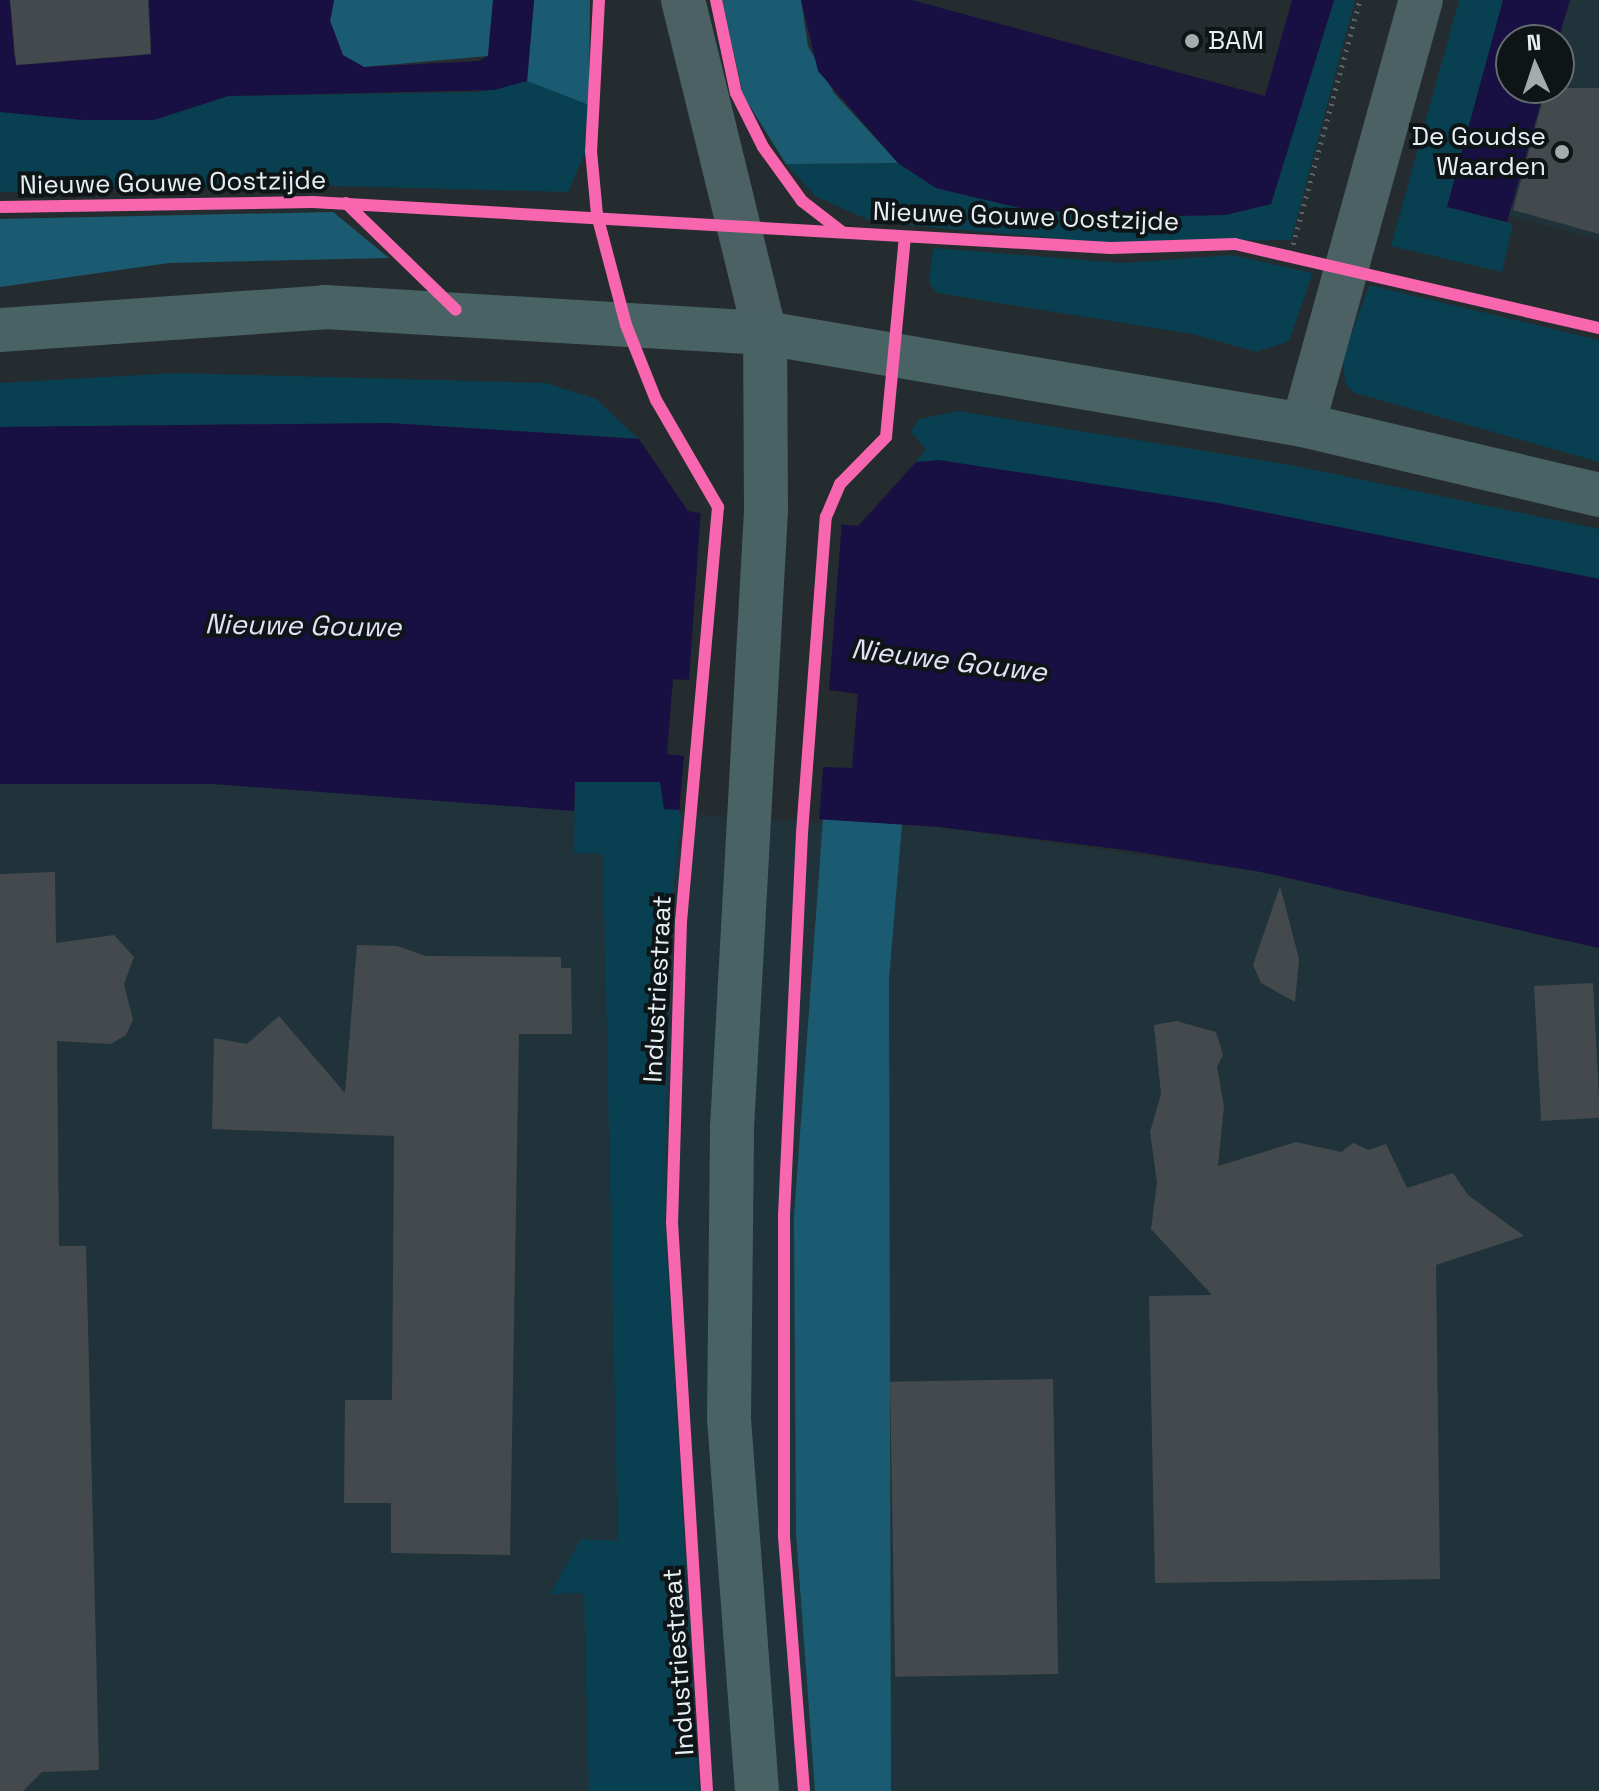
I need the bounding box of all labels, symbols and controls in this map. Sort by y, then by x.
north arrow [1495,24,1575,104]
place label: BAM [1208,25,1264,57]
text: N [1526,28,1542,56]
marker: BAM [1183,32,1201,50]
place label: De Goudse Waarden [1412,121,1546,182]
marker: De Goudse Waarden [1553,143,1571,161]
street label: Nieuwe Gouwe Oostzijde [19,165,327,201]
street label: Nieuwe Gouwe Oostzijde [872,196,1180,238]
water label: Nieuwe Gouwe [204,606,402,644]
water label: Nieuwe Gouwe [849,631,1049,689]
street label: Industriestraat [638,894,678,1084]
street label: Industriestraat [657,1567,701,1757]

